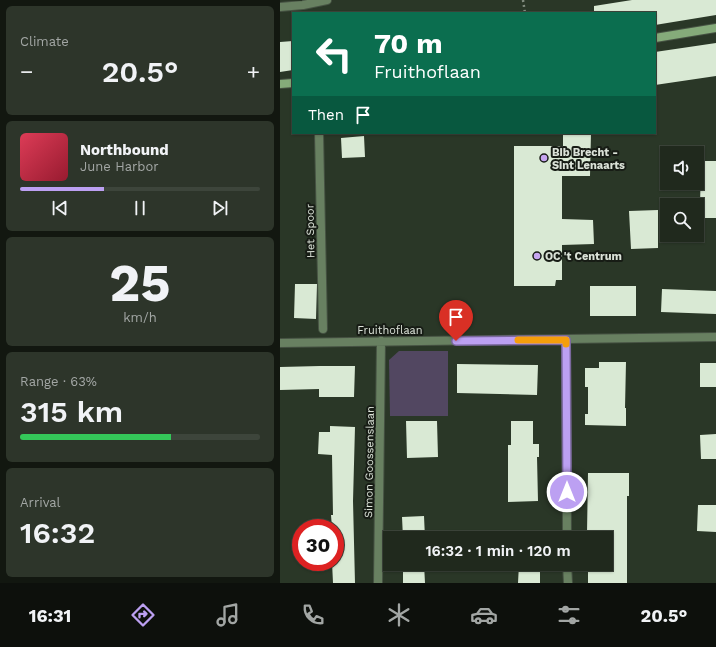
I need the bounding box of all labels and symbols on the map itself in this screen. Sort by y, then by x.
place label: Bib Brecht - Sint Lenaarts [552,146,625,172]
marker: Bib Brecht - Sint Lenaarts [539,153,549,163]
street label: Het Spoor [304,203,317,258]
place label: OC 't Centrum [545,250,622,263]
marker: OC 't Centrum [532,251,542,261]
pin [439,300,473,341]
street label: Fruithoflaan [357,324,423,337]
street label: Simon Goossenslaan [362,406,377,518]
position arrow [546,471,588,513]
speed limit sign: 30 [292,519,344,571]

